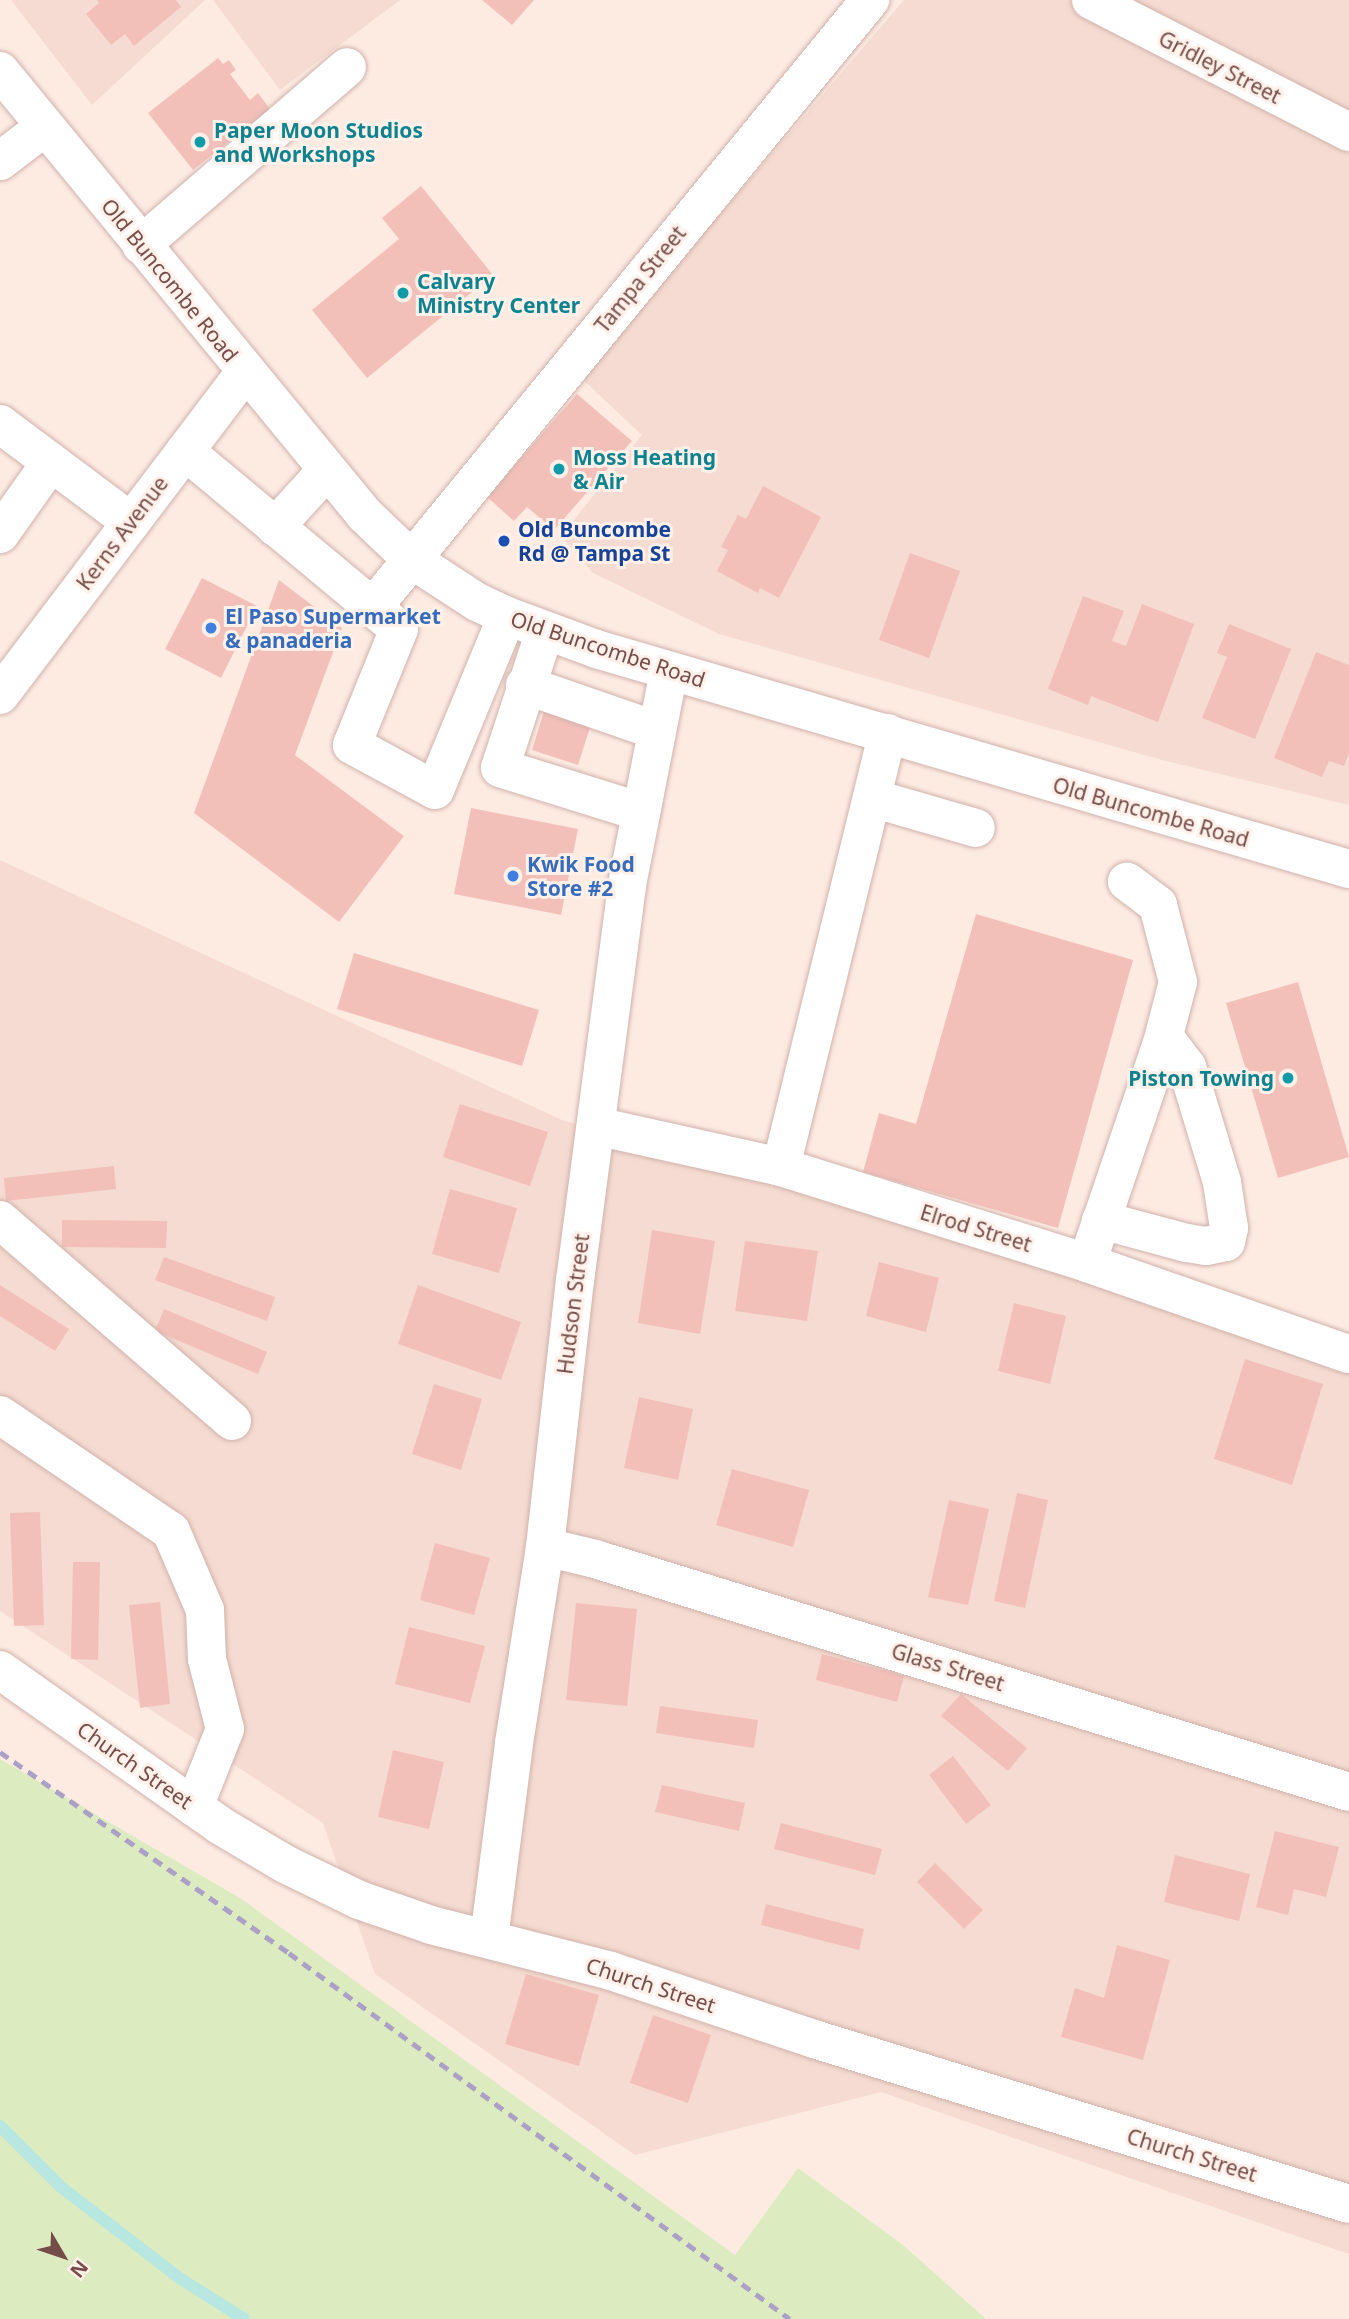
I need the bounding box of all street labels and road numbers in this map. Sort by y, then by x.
street label: Gridley Street [1155,25,1285,109]
street label: Old Buncombe Road [96,193,244,367]
street label: Tampa Street [589,220,691,338]
street label: Kerns Avenue [71,471,173,595]
street label: Old Buncombe Road [508,606,708,692]
street label: Old Buncombe Road [1050,772,1252,852]
street label: Elrod Street [917,1199,1035,1257]
street label: Hudson Street [552,1232,594,1376]
street label: Glass Street [889,1638,1007,1696]
street label: Church Street [73,1716,197,1814]
street label: Church Street [583,1952,719,2018]
street label: Church Street [1124,2123,1260,2187]

